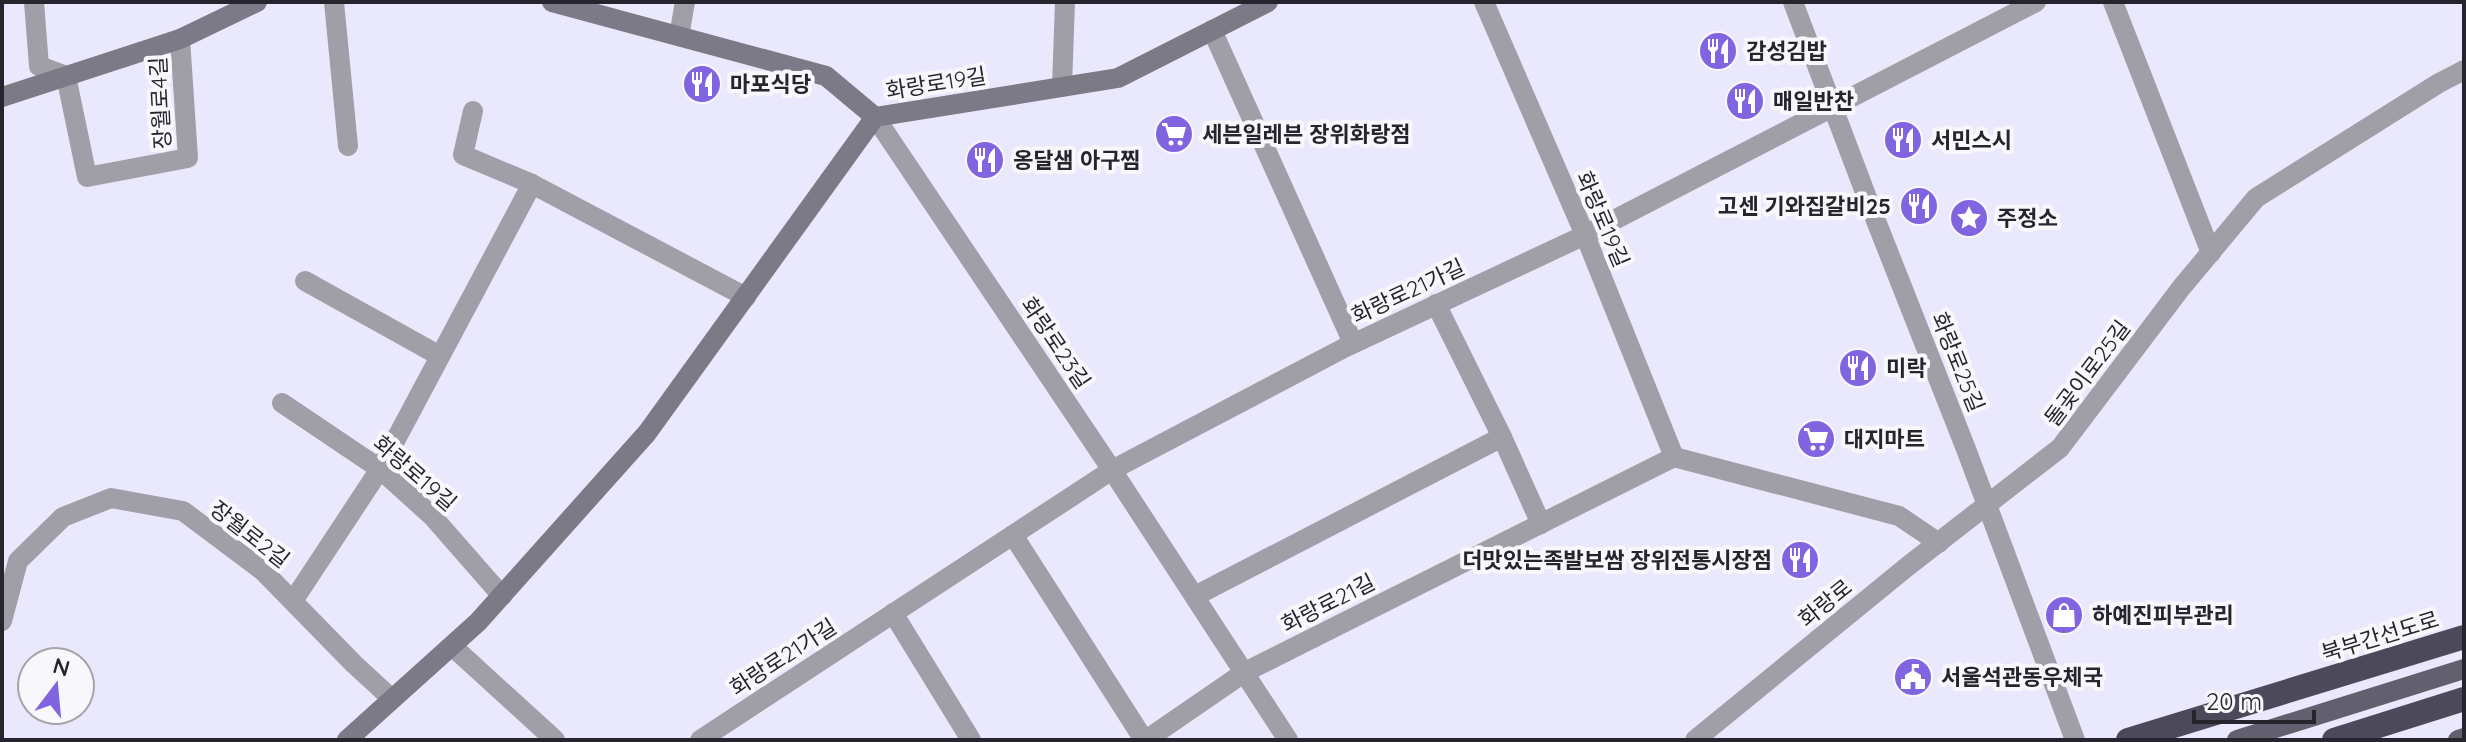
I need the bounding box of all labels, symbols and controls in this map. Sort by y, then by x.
restaurant icon: 감성김밥 [1697,30,1739,72]
place label: 감성김밥 [1746,37,1827,65]
street label: 장월로4길 [144,56,176,150]
street label: 화랑로19길 [884,61,988,105]
restaurant icon: 마포식당 [681,63,723,105]
place label: 마포식당 [730,70,811,98]
restaurant icon: 매일반찬 [1724,80,1766,122]
place label: 매일반찬 [1773,87,1854,115]
supermarket icon: 세븐일레븐 장위화랑점 [1153,113,1195,155]
restaurant icon: 서민스시 [1882,119,1924,161]
place label: 세븐일레븐 장위화랑점 [1202,120,1411,148]
place label: 서민스시 [1931,126,2012,154]
restaurant icon: 옹달샘 아구찜 [964,139,1006,181]
place label: 옹달샘 아구찜 [1013,146,1141,174]
street label: 화랑로19길 [1570,167,1636,271]
restaurant icon: 고센 기와집갈비25 [1898,185,1940,227]
place label: 고센 기와집갈비25 [1718,192,1891,220]
place icon: 주정소 [1948,197,1990,239]
place label: 주정소 [1997,204,2058,232]
street label: 화랑로21가길 [1347,253,1469,329]
street label: 화랑로23길 [1015,292,1097,394]
street label: 화랑로25길 [1925,308,1991,416]
street label: 돌곶이로25길 [2038,315,2136,431]
restaurant icon: 미락 [1837,347,1879,389]
place label: 미락 [1886,354,1926,382]
supermarket icon: 대지마트 [1795,418,1837,460]
place label: 대지마트 [1844,425,1925,453]
street label: 화랑로19길 [368,429,462,517]
street label: 장월로2길 [205,494,295,574]
restaurant icon: 더맛있는족발보쌈 장위전통시장점 [1779,539,1821,581]
place label: 더맛있는족발보쌈 장위전통시장점 [1462,546,1772,574]
street label: 화랑로21길 [1277,568,1379,638]
street label: 화랑로 [1793,573,1857,633]
shop icon: 하예진피부관리 [2043,594,2085,636]
place label: 하예진피부관리 [2092,601,2234,629]
street label: 북부간선도로 [2318,605,2442,667]
street label: 화랑로21가길 [724,612,842,702]
north arrow [16,646,96,726]
text: N [50,651,73,682]
public building icon: 서울석관동우체국 [1892,656,1934,698]
place label: 서울석관동우체국 [1941,663,2103,691]
scale bar [2194,674,2314,724]
text: 20 m [2206,686,2262,716]

